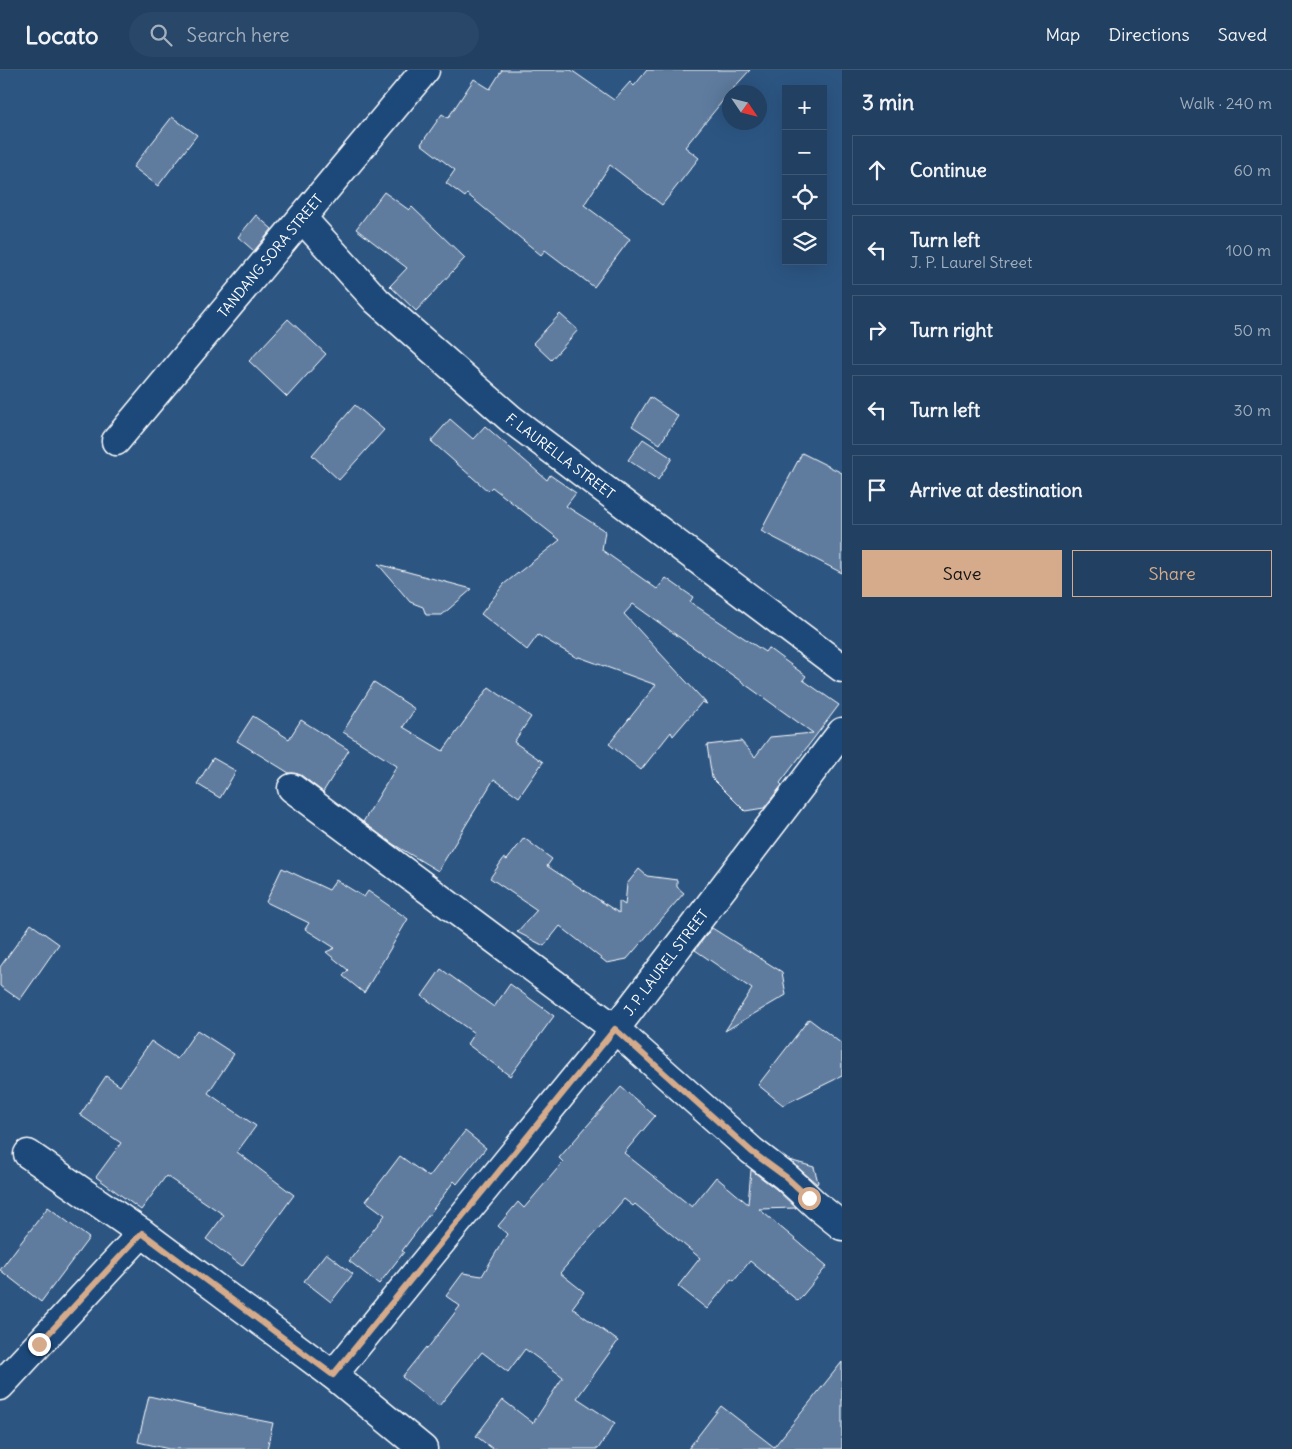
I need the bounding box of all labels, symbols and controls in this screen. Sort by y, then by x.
search box [129,12,479,57]
text: Locato [25,20,99,50]
icon: search [147,21,175,49]
text: Search here [187,23,290,47]
text: Map [1045,23,1080,46]
text: Directions [1108,23,1190,46]
text: Saved [1218,23,1267,46]
north arrow [722,85,767,130]
map controls [782,85,827,265]
button: + [782,85,827,130]
text: 3 min [862,89,914,116]
text: Walk · 240 m [1180,93,1272,113]
button: − [782,130,827,175]
icon: ahead [863,156,891,184]
text: Continue [910,158,987,182]
text: 60 m [1233,160,1271,180]
button: locate [782,175,827,220]
street label: TANDANG SORA STREET [214,190,327,321]
button: layers [782,220,827,265]
text: Turn left [910,228,980,252]
icon: left [863,236,891,264]
text: 100 m [1226,240,1271,260]
text: J. P. Laurel Street [910,252,1032,272]
icon: right [863,316,891,344]
text: Turn right [910,318,993,342]
text: 50 m [1233,320,1271,340]
icon: left [863,396,891,424]
text: Turn left [910,398,980,422]
text: 30 m [1234,400,1271,420]
street label: F. LAURELLA STREET [502,409,618,503]
icon: arrive [863,476,891,504]
text: Arrive at destination [910,478,1083,502]
button: Save [862,550,1062,597]
button: Share [1072,550,1272,597]
street label: J. P. LAUREL STREET [620,906,712,1019]
route start [798,1187,821,1210]
route end [28,1333,51,1356]

